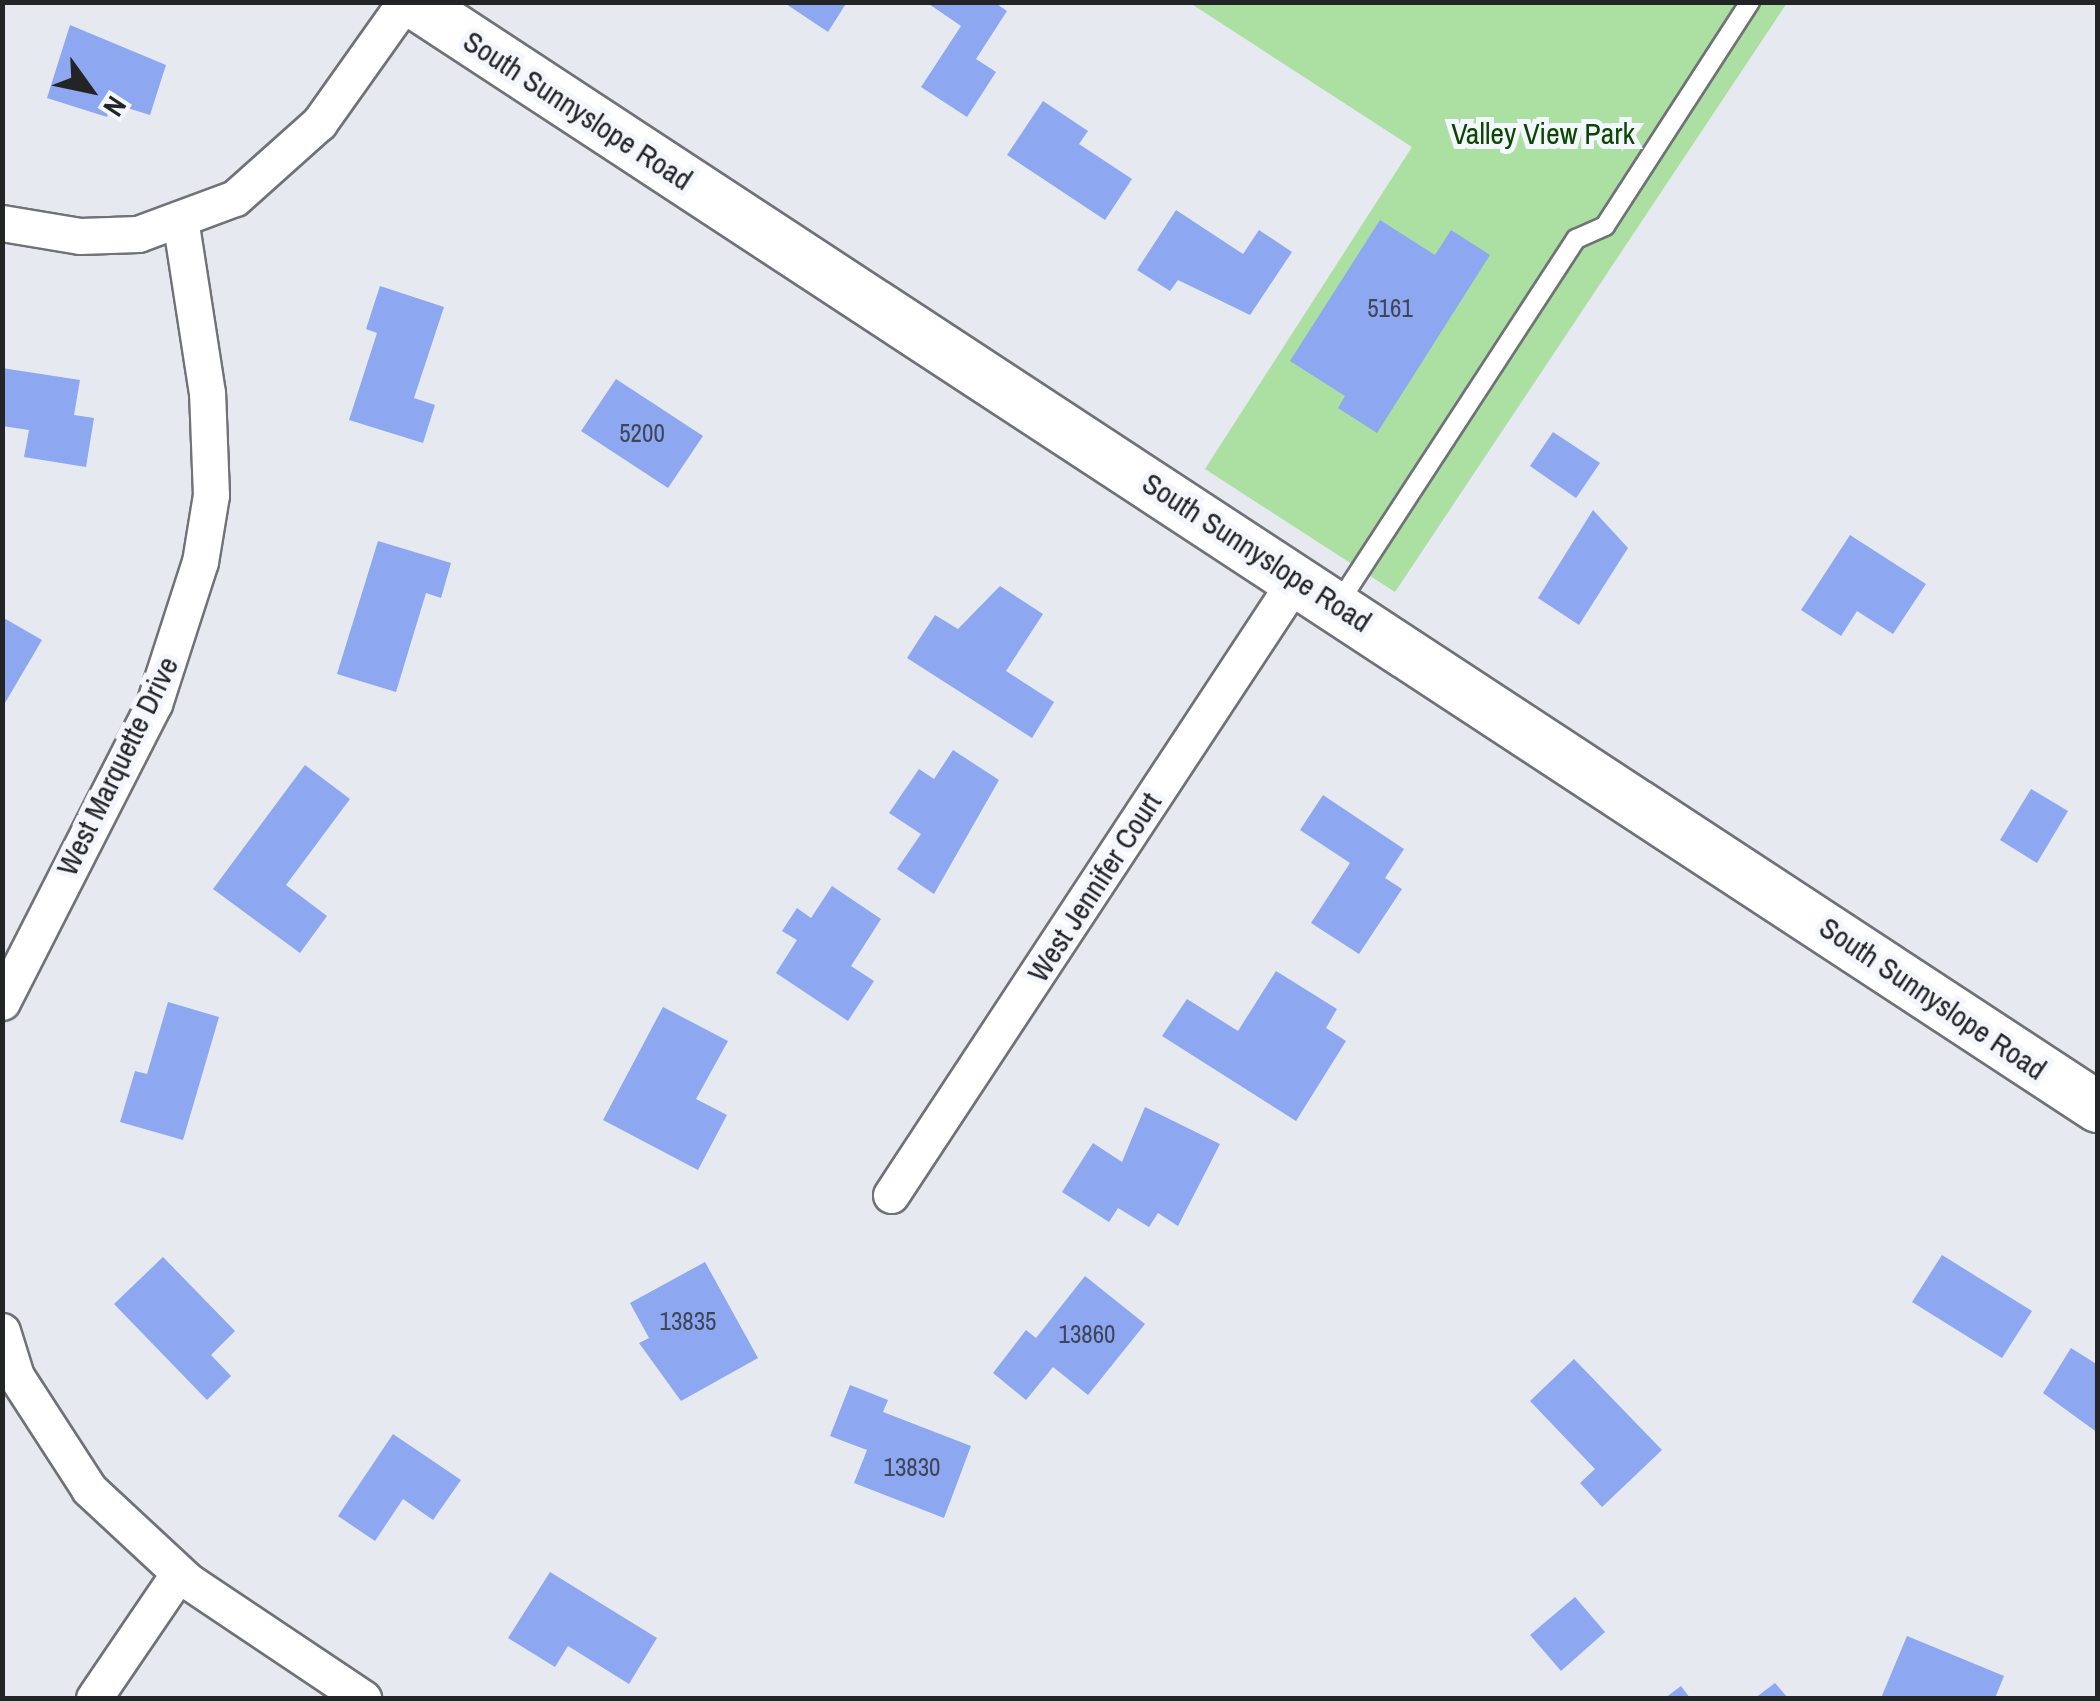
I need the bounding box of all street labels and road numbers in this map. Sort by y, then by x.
street label: South Sunnyslope Road [457,23,699,197]
street label: South Sunnyslope Road [1136,465,1378,639]
street label: West Marquette Drive [48,651,186,881]
street label: West Jennifer Court [1019,786,1169,988]
street label: South Sunnyslope Road [1813,909,2053,1087]

